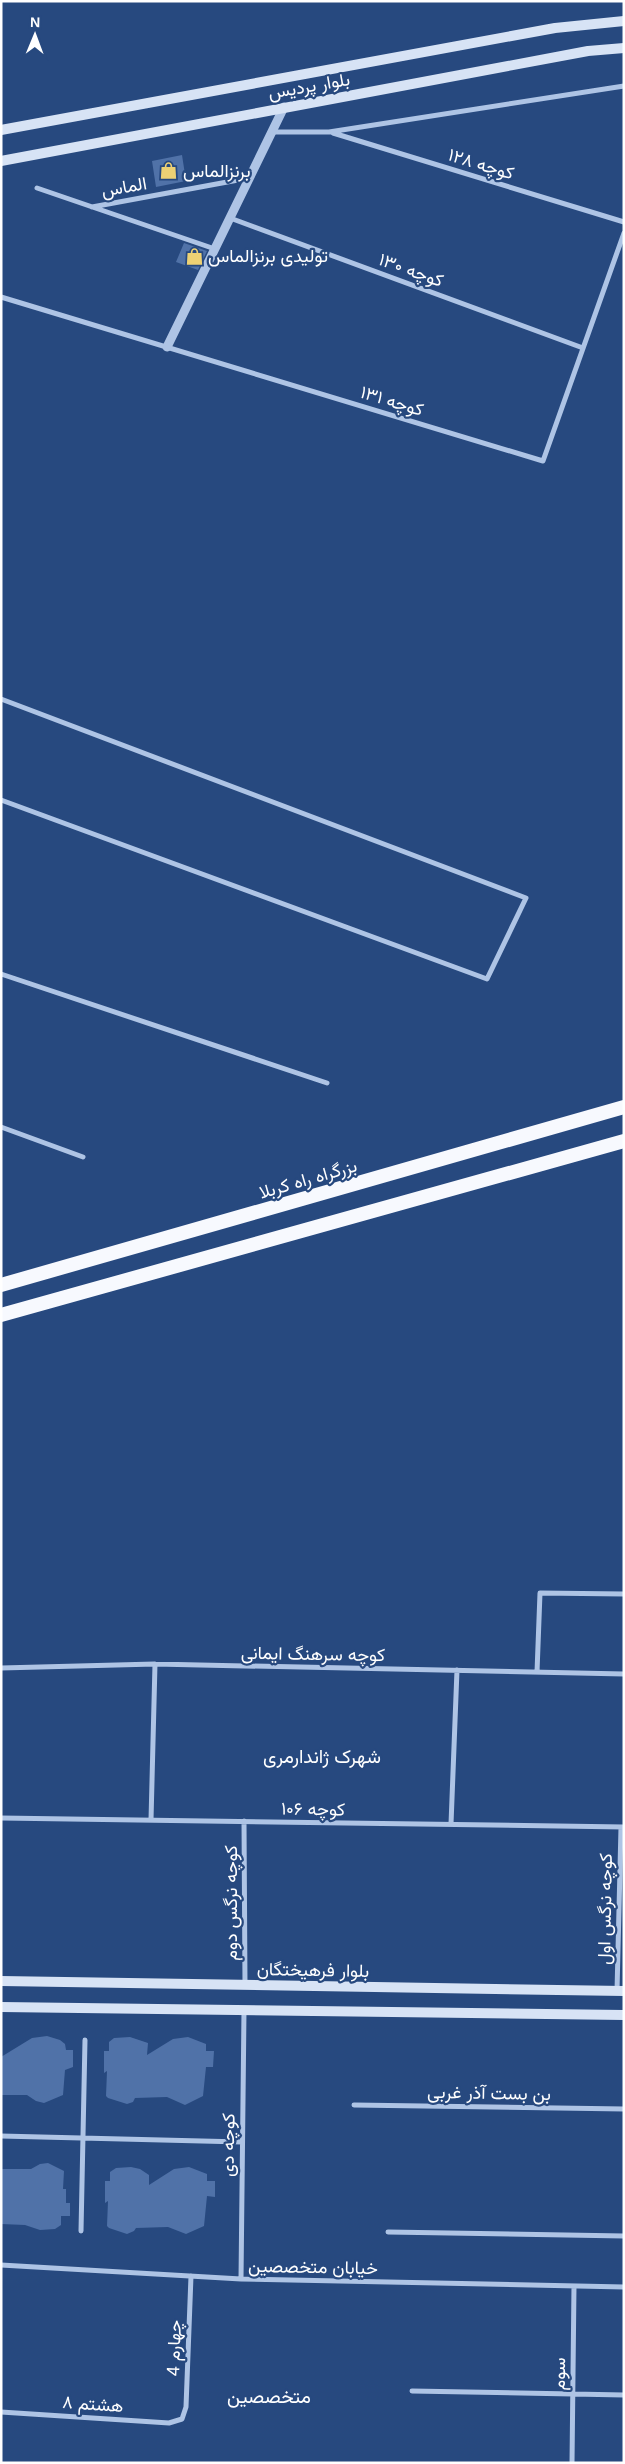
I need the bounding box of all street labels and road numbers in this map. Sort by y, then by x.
street label: بلوار پردیس [267,69,352,105]
street label: کوچه ۱۲۸ [445,145,516,185]
street label: الماس [100,173,148,202]
street label: کوچه ۱۳۰ [375,249,446,293]
street label: کوچه ۱۳۱ [358,382,426,422]
street label: بزرگراه راه کربلا [257,1155,360,1203]
street label: کوچه سرهنگ ایمانی [241,1643,385,1667]
street label: کوچه ۱۰۶ [281,1798,345,1822]
street label: کوچه نرگس دوم [221,1845,243,1961]
street label: کوچه نرگس اول [594,1853,618,1965]
street label: بلوار فرهیختگان [257,1959,369,1982]
street label: بن بست آذر غربی [427,2082,551,2105]
street label: کوچه دی [217,2113,241,2177]
street label: خیابان متخصصین [248,2256,378,2279]
street label: چهارم 4 [163,2320,187,2377]
street label: سوم [549,2357,571,2391]
street label: هشتم ۸ [62,2392,124,2418]

